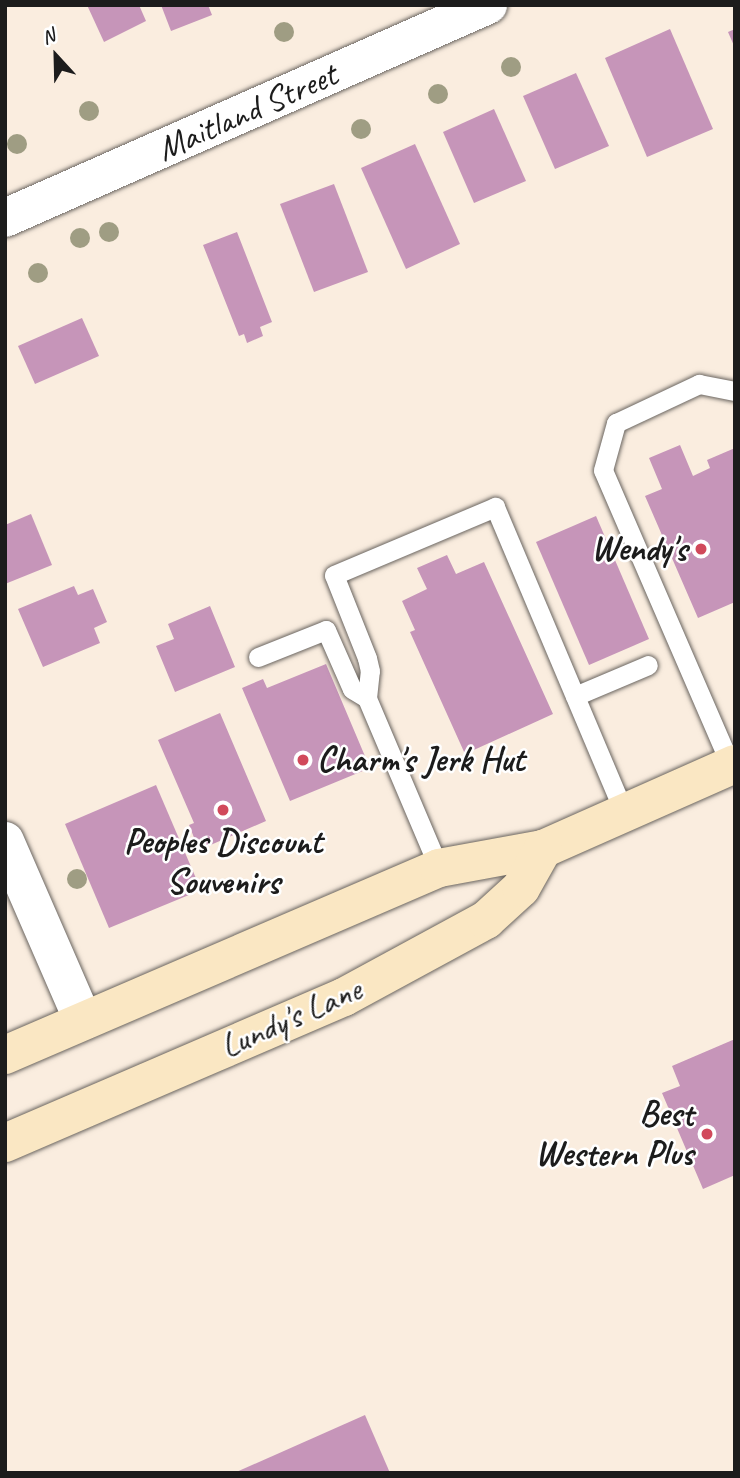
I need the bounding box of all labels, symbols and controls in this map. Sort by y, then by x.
north arrow [21,21,91,91]
text: N [38,23,58,50]
street label: Maitland Street [150,54,344,170]
place label: Wendy's [591,528,687,570]
marker: Wendy's [693,541,709,557]
place label: Charm's Jerk Hut [317,739,524,781]
marker: Charm's Jerk Hut [295,752,311,768]
marker: Peoples Discount Souvenirs [215,802,231,818]
place label: Peoples Discount Souvenirs [124,821,322,903]
street label: Lundy's Lane [214,968,368,1068]
place label: Best Western Plus [535,1093,693,1175]
marker: Best Western Plus [699,1126,715,1142]

